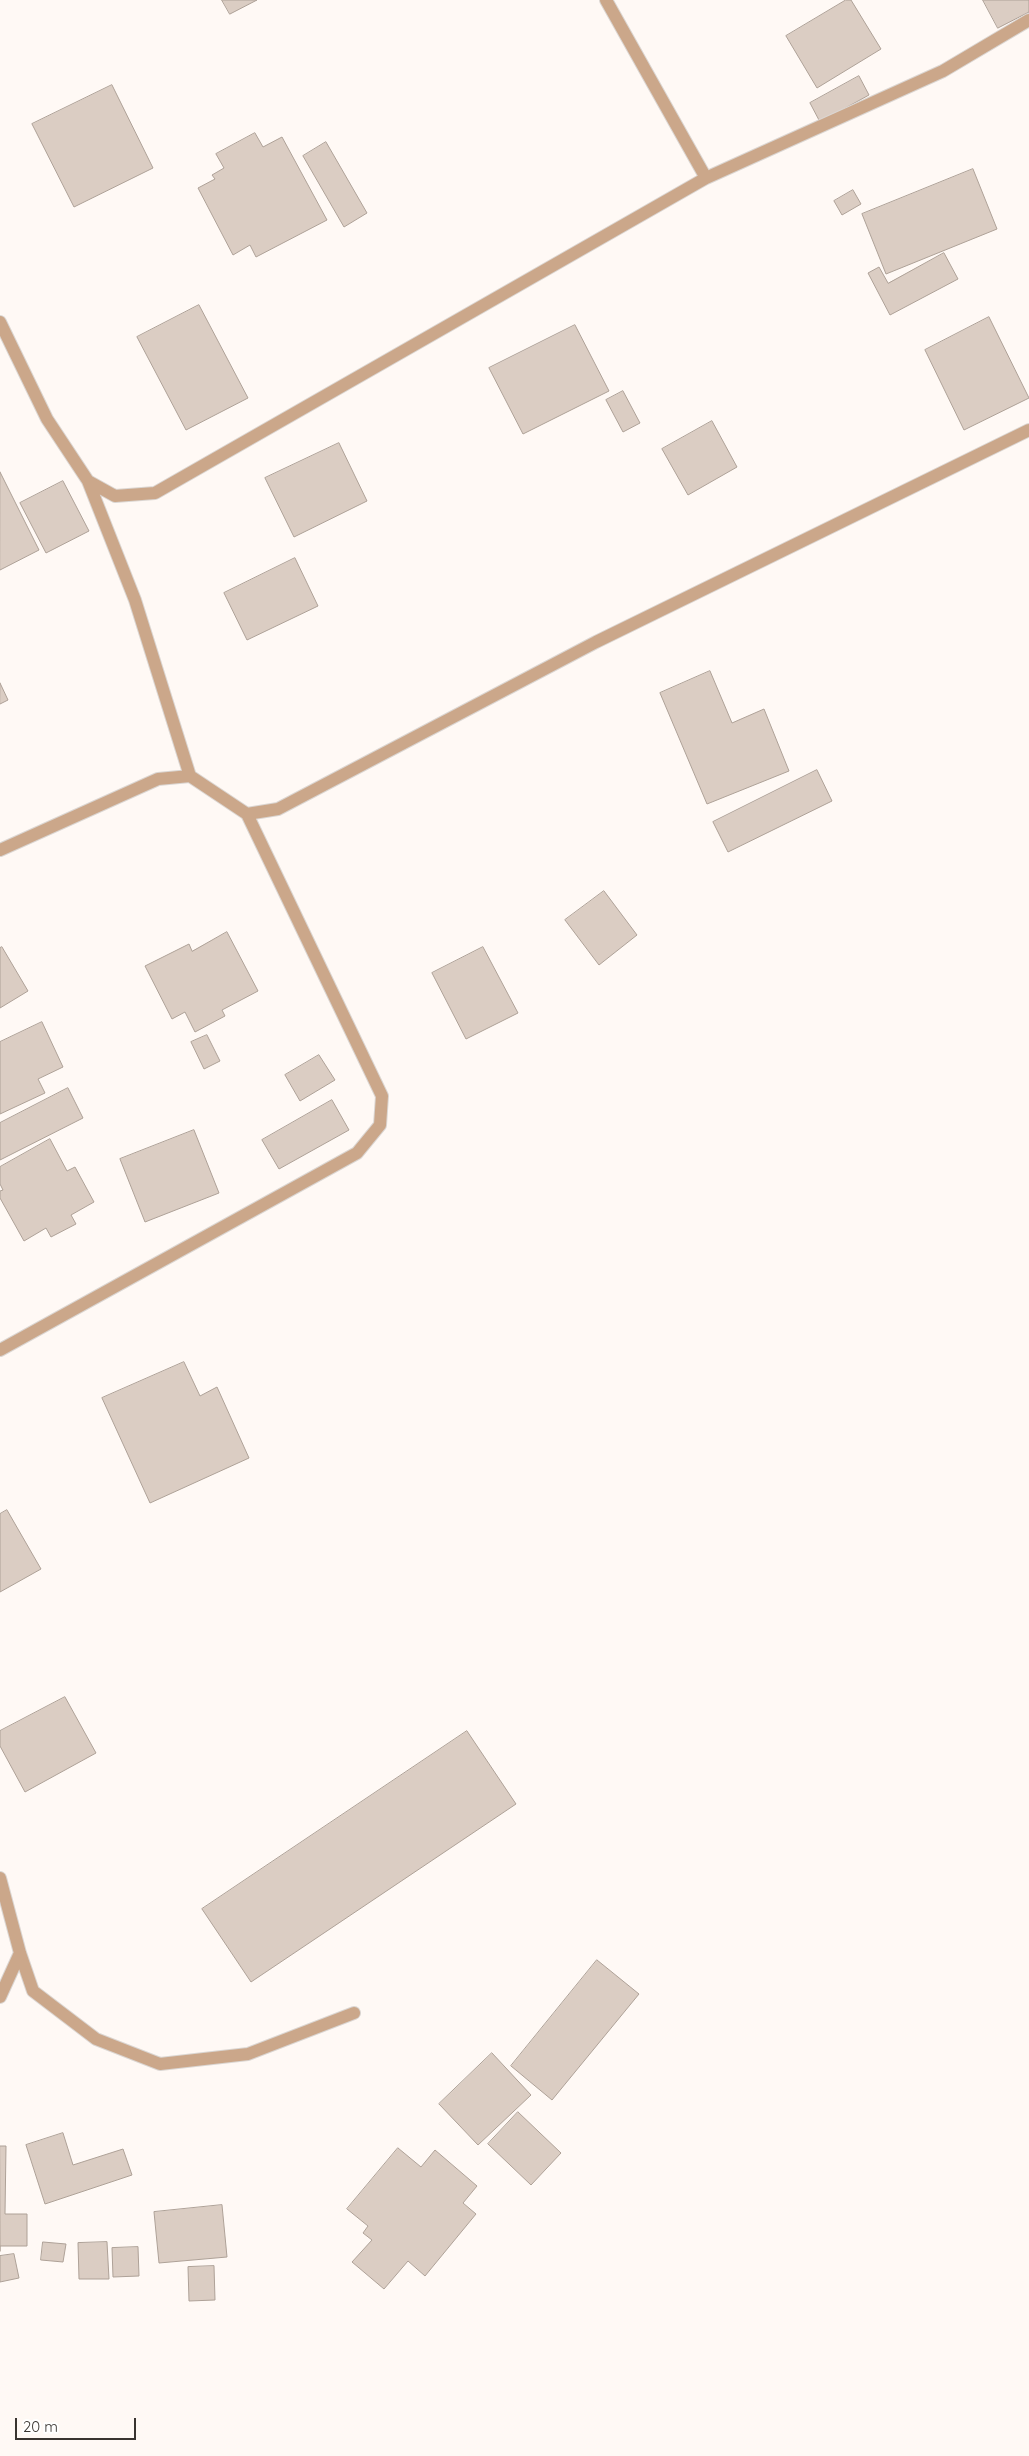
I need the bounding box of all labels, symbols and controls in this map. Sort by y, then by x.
scale bar [18,2408,139,2440]
text: 20 m [23,2417,58,2436]

